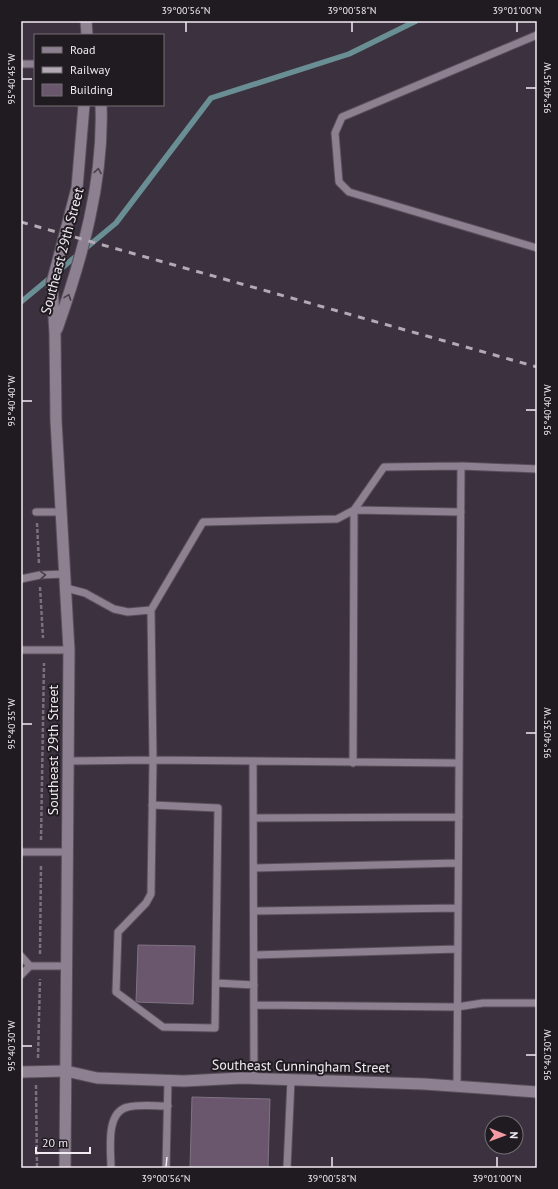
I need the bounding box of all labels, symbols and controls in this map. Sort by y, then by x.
text: 39°00'56"N [161,4,211,17]
text: 39°00'58"N [327,4,377,17]
text: 39°01'00"N [492,4,542,17]
legend [34,34,164,106]
text: Road [70,42,95,57]
text: 95°40'45"W [5,53,18,105]
text: Railway [70,62,110,77]
text: 95°40'45"W [541,62,554,114]
text: Building [70,82,113,97]
one-way arrow [93,167,102,174]
street label: Southeast 29th Street [36,185,88,316]
one-way arrow [64,293,72,300]
text: 95°40'40"W [5,375,18,427]
text: 95°40'40"W [541,384,554,436]
one-way arrow [40,570,46,579]
street label: Southeast 29th Street [44,685,62,815]
text: 95°40'35"W [5,698,18,750]
text: 95°40'35"W [541,707,554,759]
text: 95°40'30"W [5,1020,18,1072]
text: 95°40'30"W [541,1029,554,1081]
street label: Southeast Cunningham Street [212,1055,391,1077]
north arrow [484,1115,524,1155]
scale bar [36,1129,90,1155]
text: N [507,1131,521,1139]
text: 20 m [42,1135,68,1150]
text: 39°00'56"N [141,1172,191,1185]
text: 39°00'58"N [307,1172,357,1185]
text: 39°01'00"N [472,1172,522,1185]

